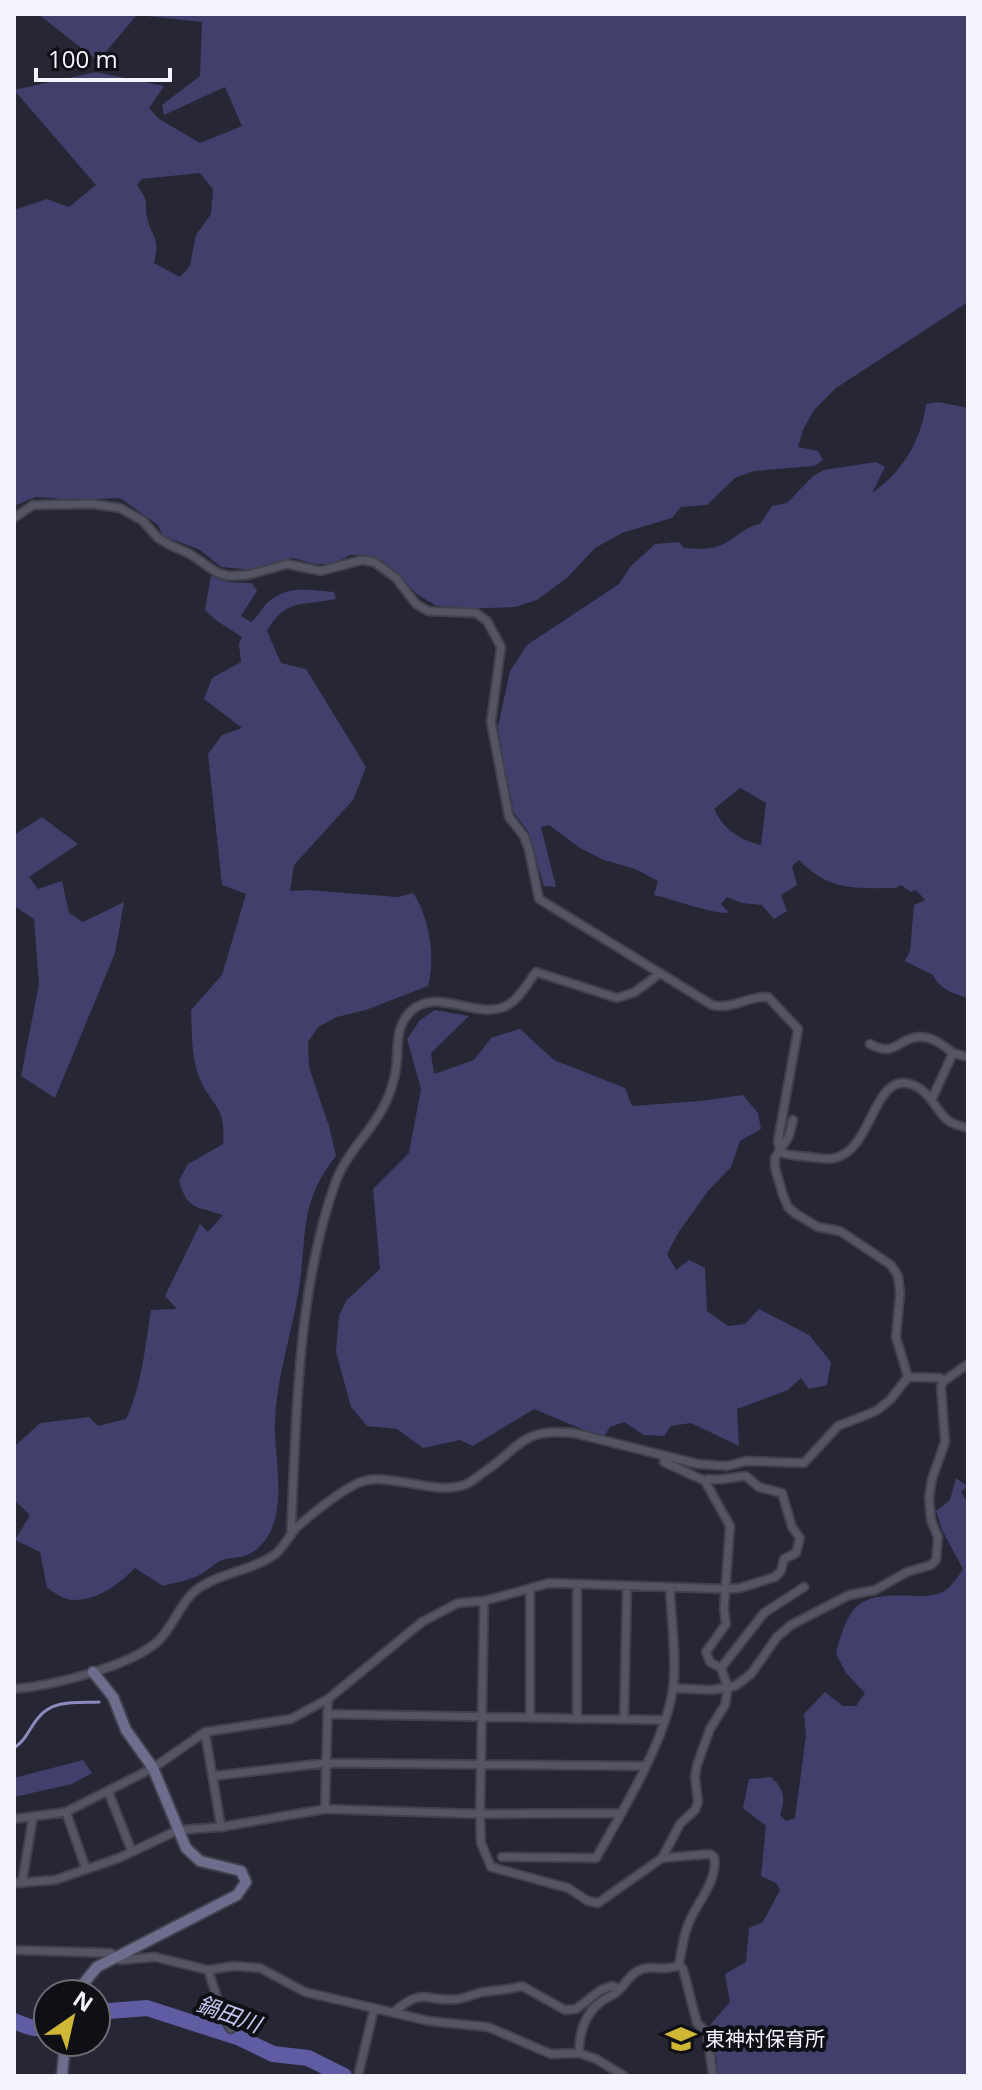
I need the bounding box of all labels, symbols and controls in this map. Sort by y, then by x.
scale bar [36,32,170,82]
text: 100 m [48,42,118,75]
north arrow [32,1978,112,2058]
text: N [68,1983,100,2018]
water label: 鍋田川 [193,1988,267,2039]
school or university icon: 東神村保育所 [664,2022,698,2056]
place label: 東神村保育所 [705,2025,825,2052]

